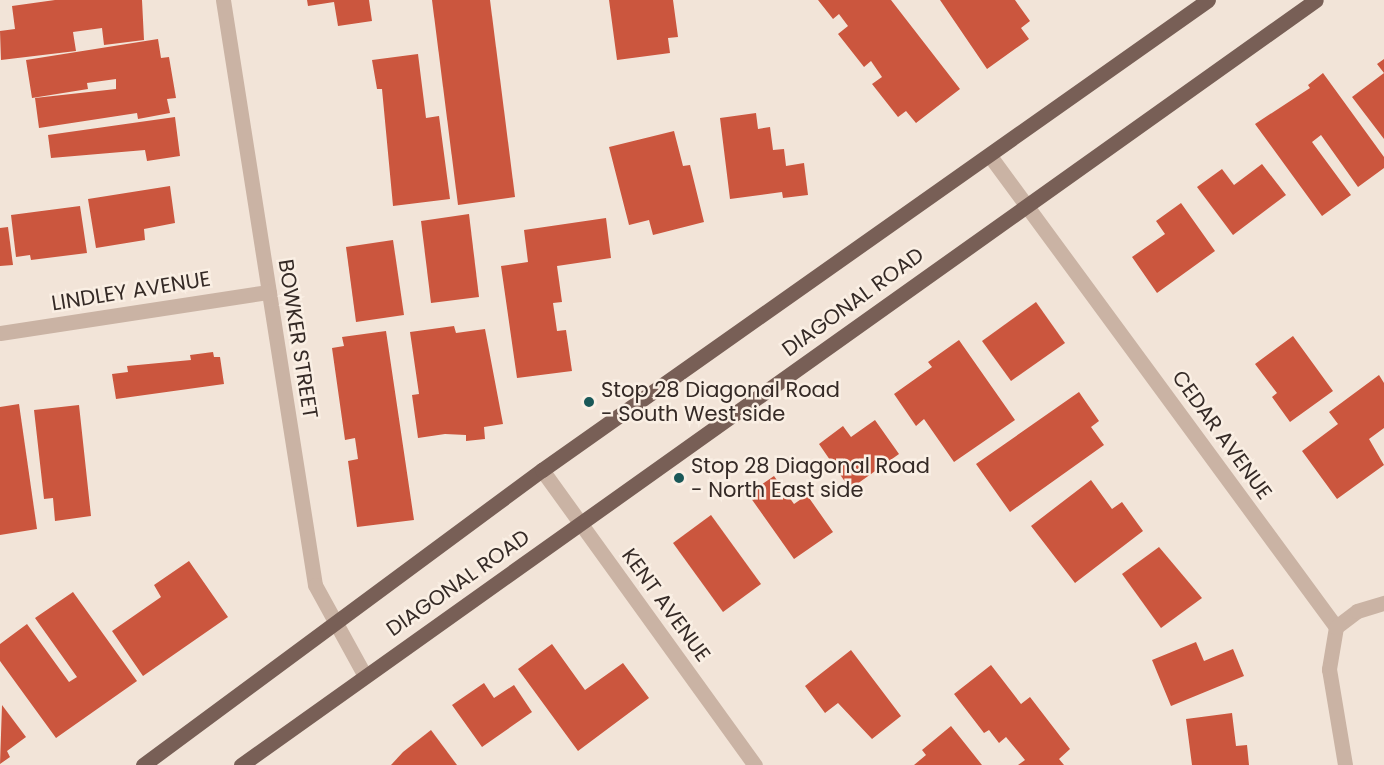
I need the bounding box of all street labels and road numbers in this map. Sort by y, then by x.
street label: DIAGONAL ROAD [777,242,929,362]
street label: BOWKER STREET [273,258,323,420]
street label: LINDLEY AVENUE [50,266,212,316]
street label: CEDAR AVENUE [1167,366,1277,504]
street label: DIAGONAL ROAD [382,524,534,642]
street label: KENT AVENUE [616,543,716,667]

